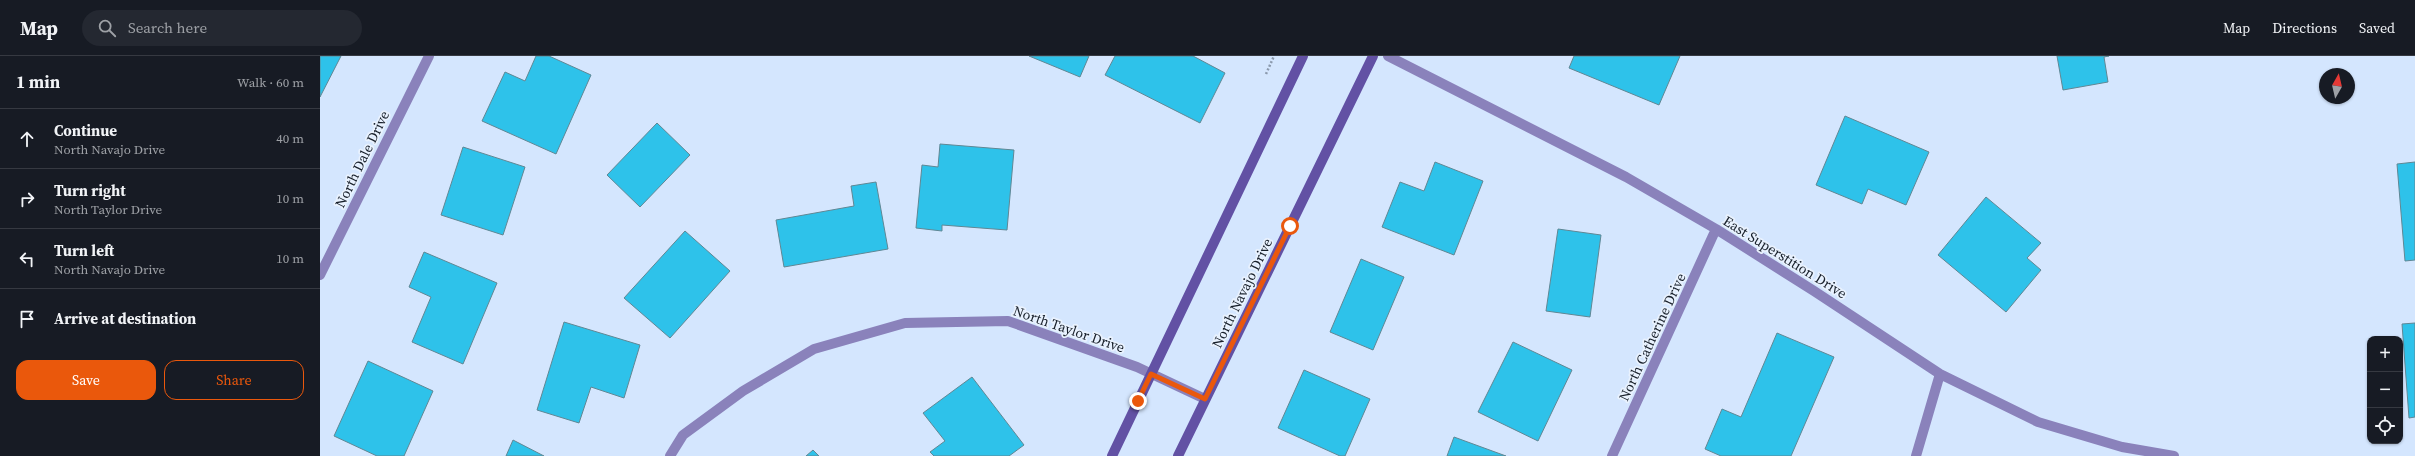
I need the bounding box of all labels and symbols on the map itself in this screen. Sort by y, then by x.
north arrow [2319,68,2355,104]
street label: North Dale Drive [330,107,394,211]
street label: East Superstition Drive [1719,211,1851,303]
route start [1281,217,1299,235]
street label: North Navajo Drive [1207,235,1277,351]
street label: North Catherine Drive [1614,270,1690,404]
street label: North Taylor Drive [1011,301,1127,357]
route end [1129,392,1147,410]

